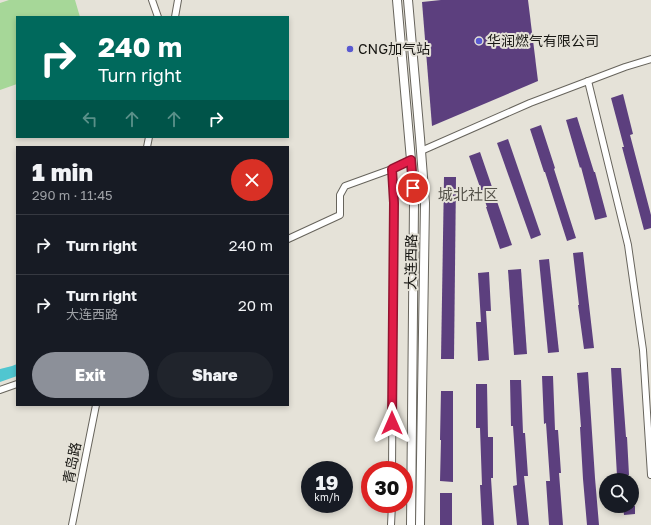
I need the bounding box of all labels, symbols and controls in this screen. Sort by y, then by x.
text: 240 m [98,30,182,63]
icon: right [32,32,84,84]
place label: 华润燃气有限公司 [487,32,599,49]
marker: 华润燃气有限公司 [474,36,484,46]
place label: CNG加气站 [358,40,430,57]
marker: CNG加气站 [345,44,355,54]
text: Turn right [98,64,182,86]
icon: left [79,108,101,130]
icon: ahead [121,108,143,130]
icon: ahead [163,108,185,130]
icon: right [205,108,227,130]
text: 1 min [32,157,93,186]
button: close [231,159,273,201]
pin [396,171,430,205]
icon: arrive [402,177,424,199]
district label: 城北社区 [438,185,498,203]
text: 290 m · 11:45 [32,187,113,203]
icon: right [32,234,54,256]
street label: 大连西路 [402,234,419,290]
text: Turn right [66,236,137,254]
text: 240 m [229,236,273,254]
text: Turn right [66,286,137,304]
icon: right [32,294,54,316]
text: 20 m [238,296,273,314]
text: 大连西路 [66,306,118,322]
button: Exit [32,352,149,398]
button: Share [157,352,273,398]
position arrow [371,402,413,444]
street label: 青岛路 [59,441,84,485]
speed limit sign: 30 [361,461,413,513]
text: 19 [315,470,338,494]
map controls [599,473,639,513]
button: search [599,473,639,513]
text: km/h [314,491,340,503]

